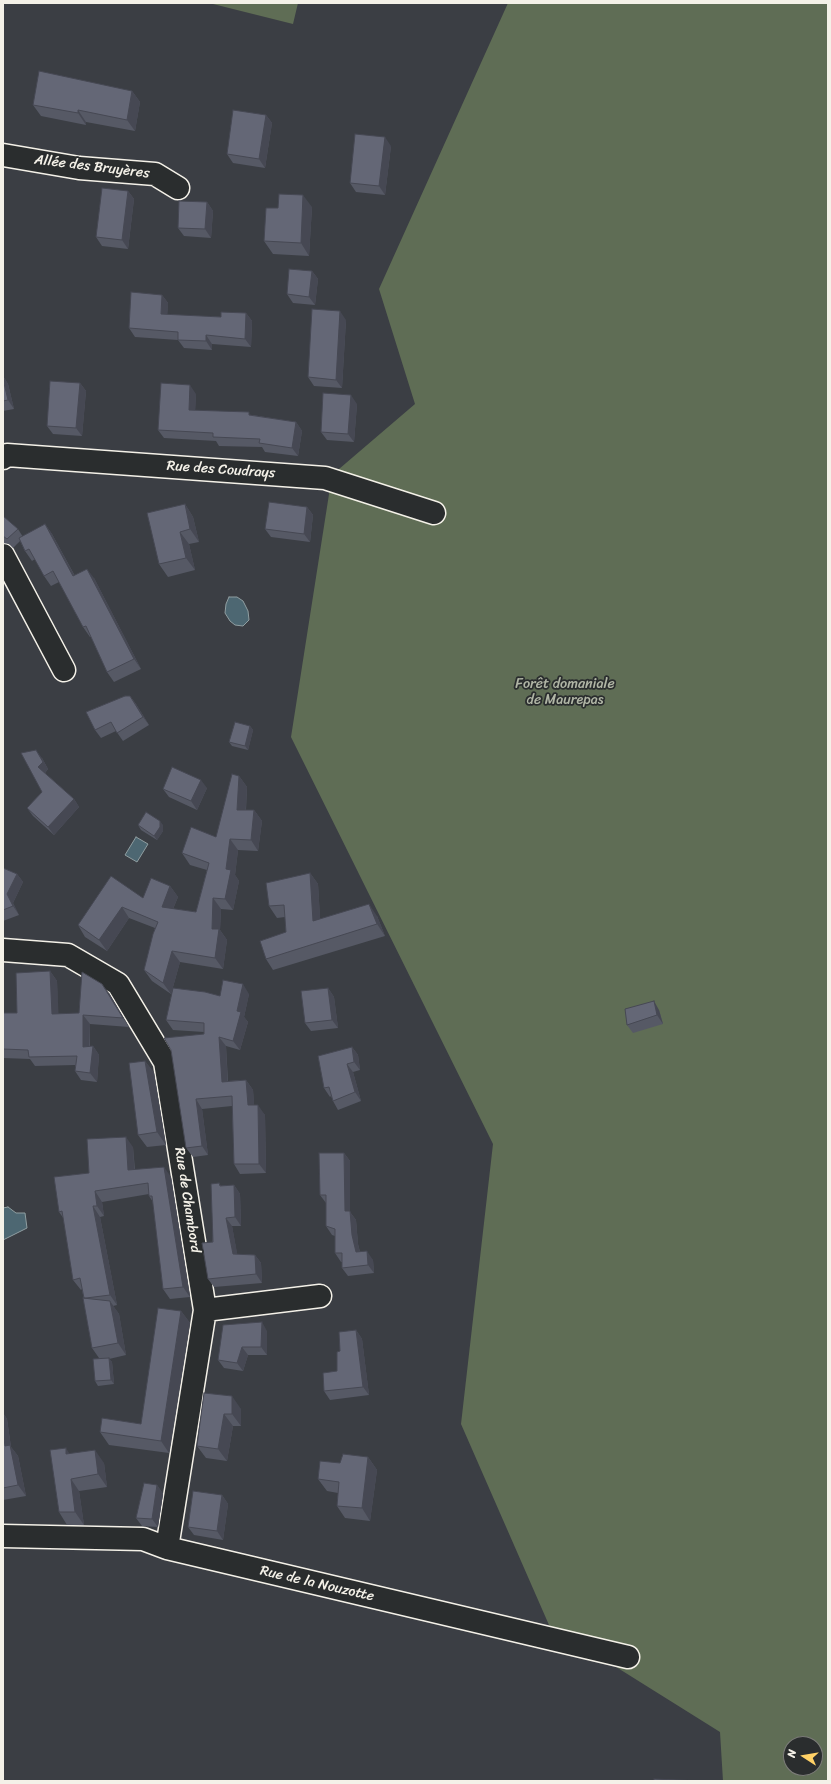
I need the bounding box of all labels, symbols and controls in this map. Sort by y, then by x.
street label: Allée des Bruyères [34,152,150,182]
street label: Rue des Coudrays [166,458,276,482]
park label: Forêt domaniale de Maurepas [515,676,615,708]
street label: Rue de Chambord [170,1146,204,1254]
street label: Rue de la Nouzotte [258,1563,376,1605]
north arrow [783,1736,823,1776]
text: N [782,1748,802,1759]

